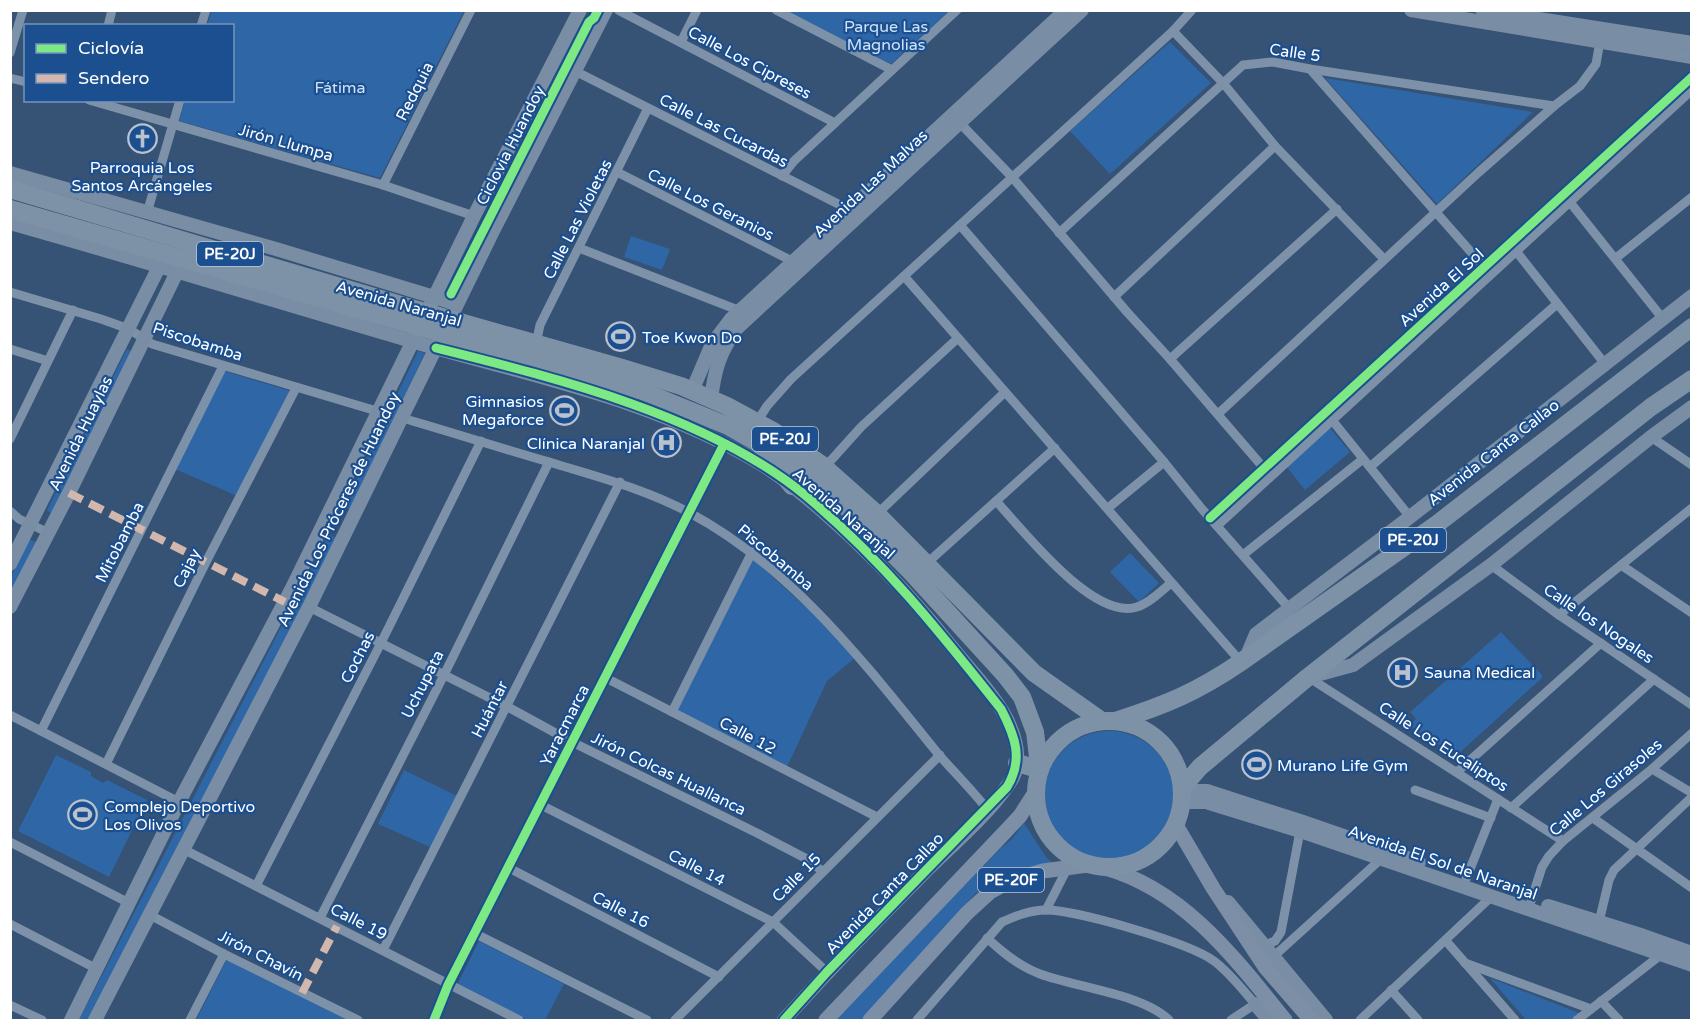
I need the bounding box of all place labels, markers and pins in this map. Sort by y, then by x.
church icon: Parroquia Los Santos Arcángeles [126,123,158,155]
place label: Parroquia Los Santos Arcángeles [72,158,212,196]
sports icon: Toe Kwon Do [605,321,637,353]
place label: Toe Kwon Do [642,328,742,348]
place label: Gimnasios Megaforce [462,392,544,430]
sports icon: Gimnasios Megaforce [549,394,581,426]
hospital icon: Clínica Naranjal [650,427,682,459]
place label: Clínica Naranjal [527,434,645,454]
hospital icon: Sauna Medical [1387,656,1419,688]
place label: Sauna Medical [1424,663,1535,683]
sports icon: Murano Life Gym [1240,749,1272,781]
place label: Murano Life Gym [1277,756,1408,776]
place label: Complejo Deportivo Los Olivos [104,797,255,835]
sports icon: Complejo Deportivo Los Olivos [67,799,99,831]

